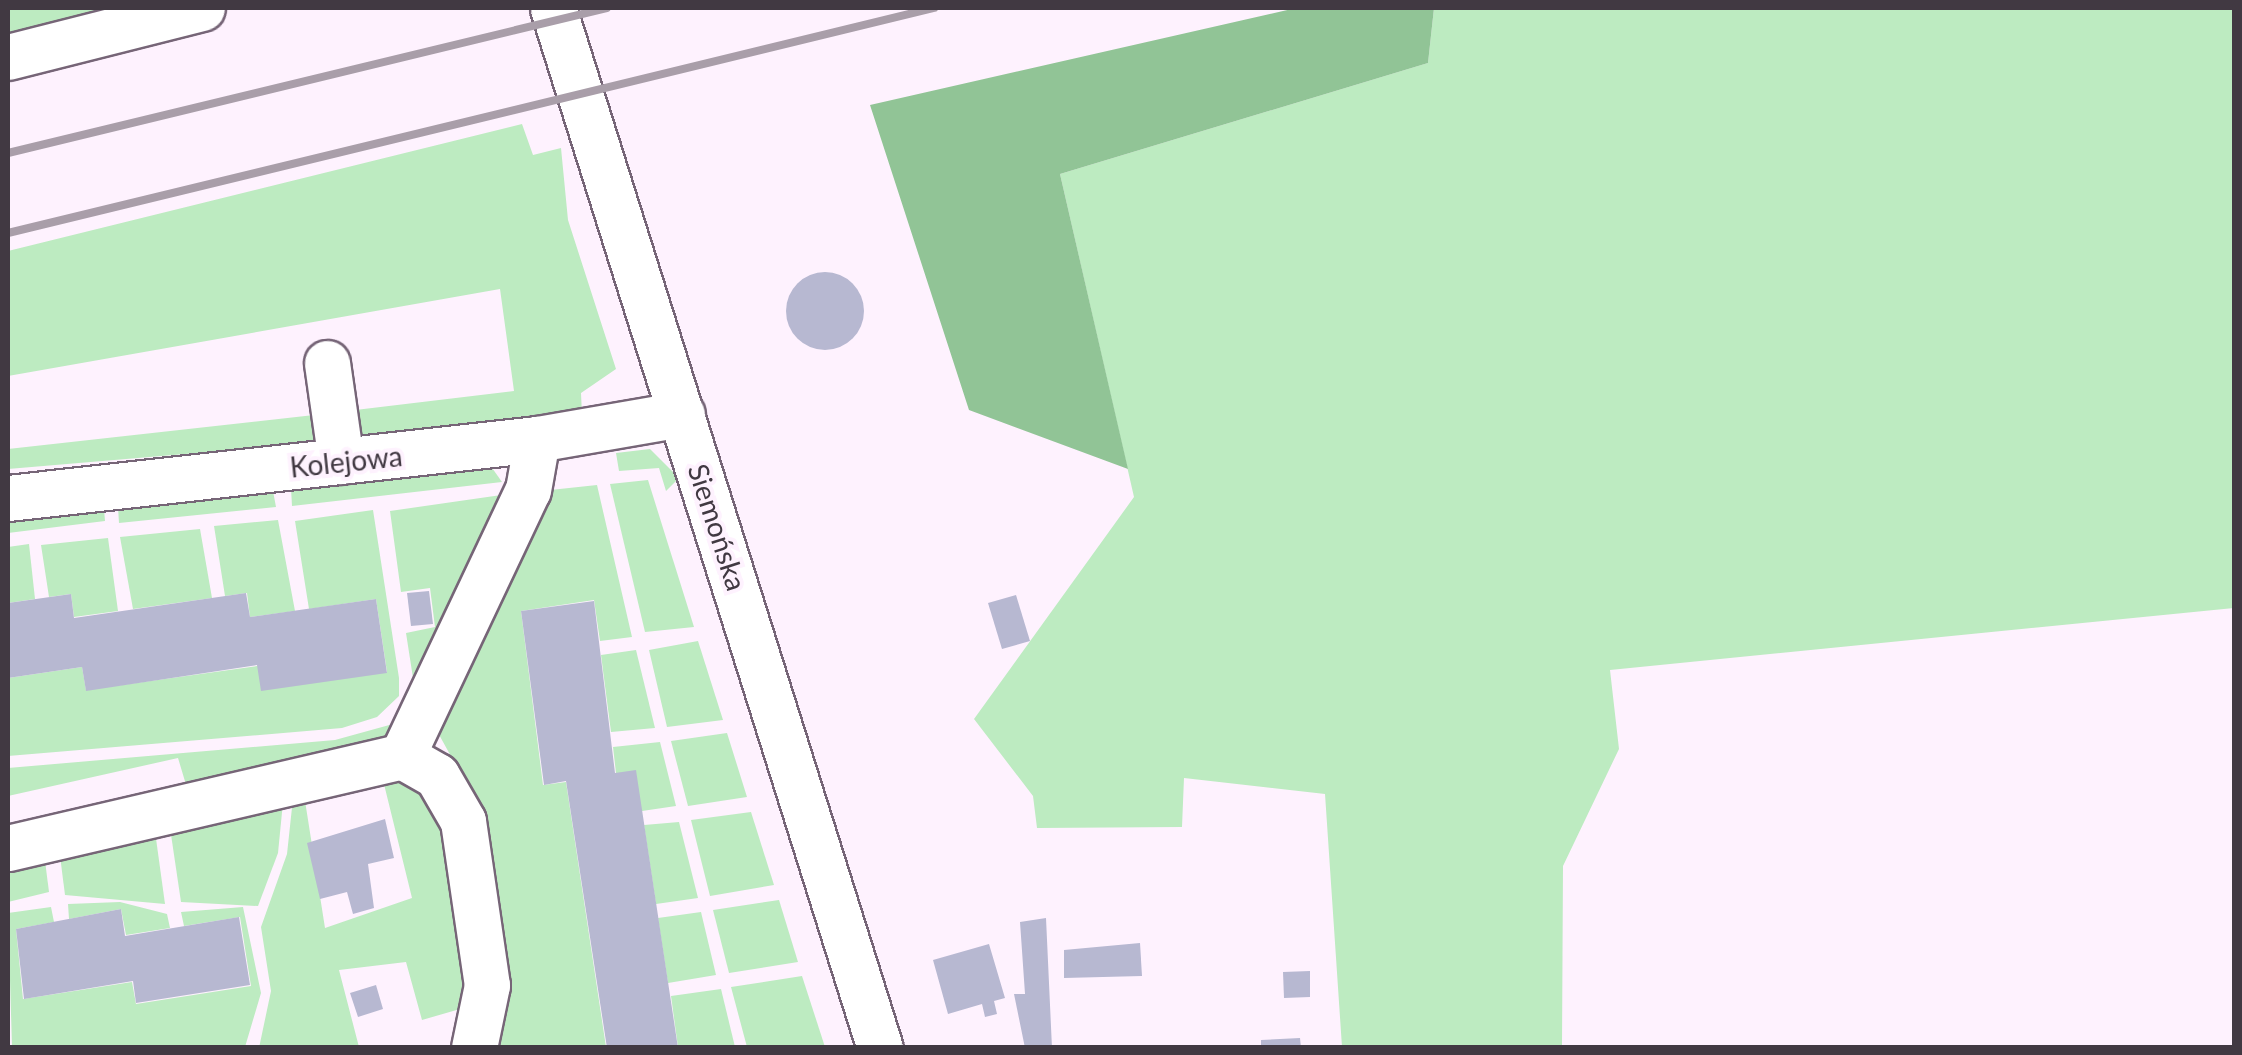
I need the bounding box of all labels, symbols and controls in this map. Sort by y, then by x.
street label: Kolejowa [288,438,404,484]
street label: Siemońska [682,459,754,595]

